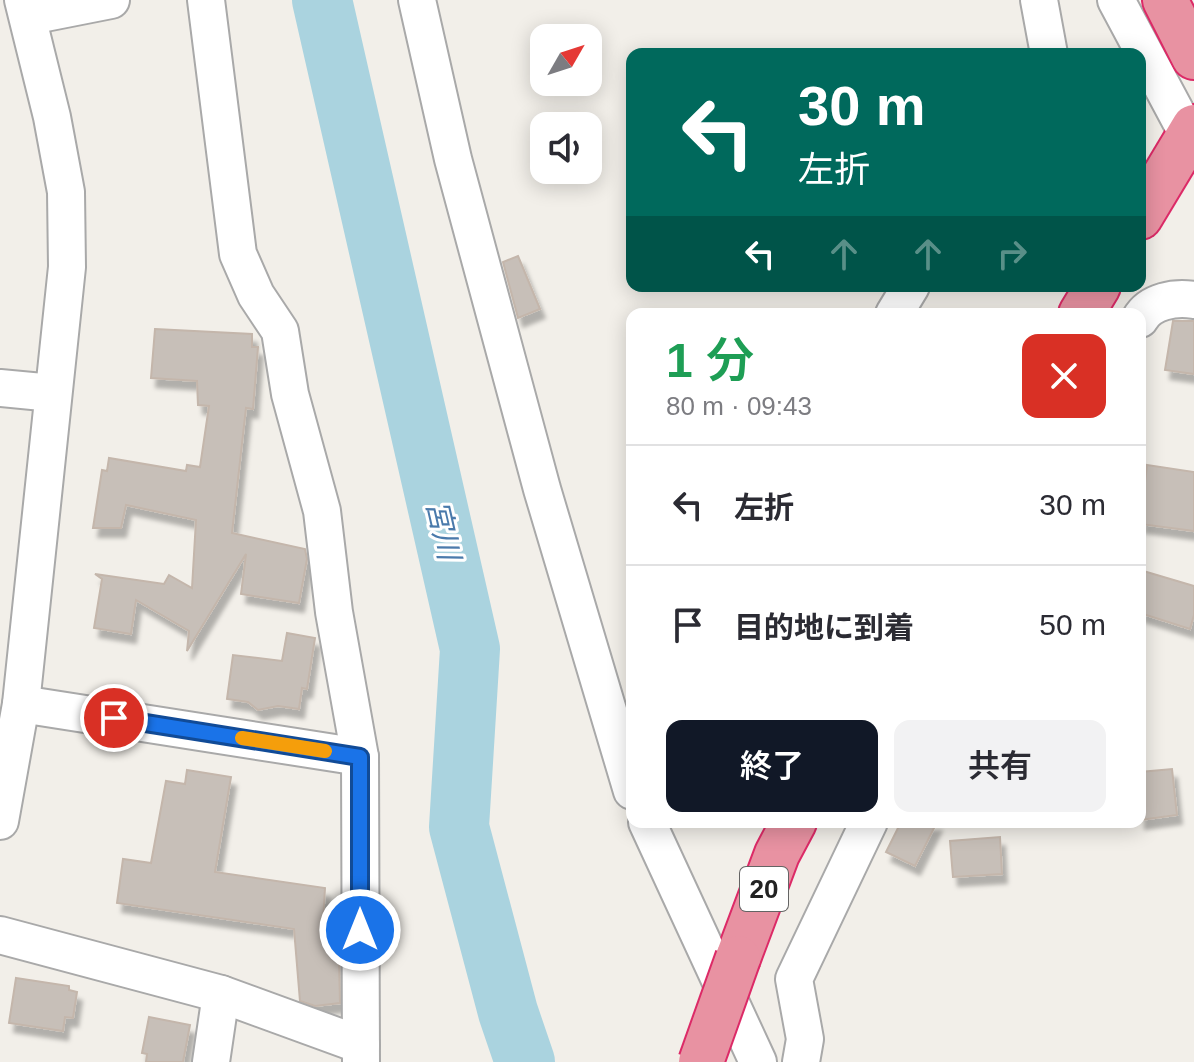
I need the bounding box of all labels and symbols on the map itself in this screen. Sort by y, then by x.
north arrow [530,24,602,96]
water label: 宮川 [421,497,467,566]
pin [80,684,148,752]
road number: 20 [740,867,788,911]
position arrow [318,888,402,972]

